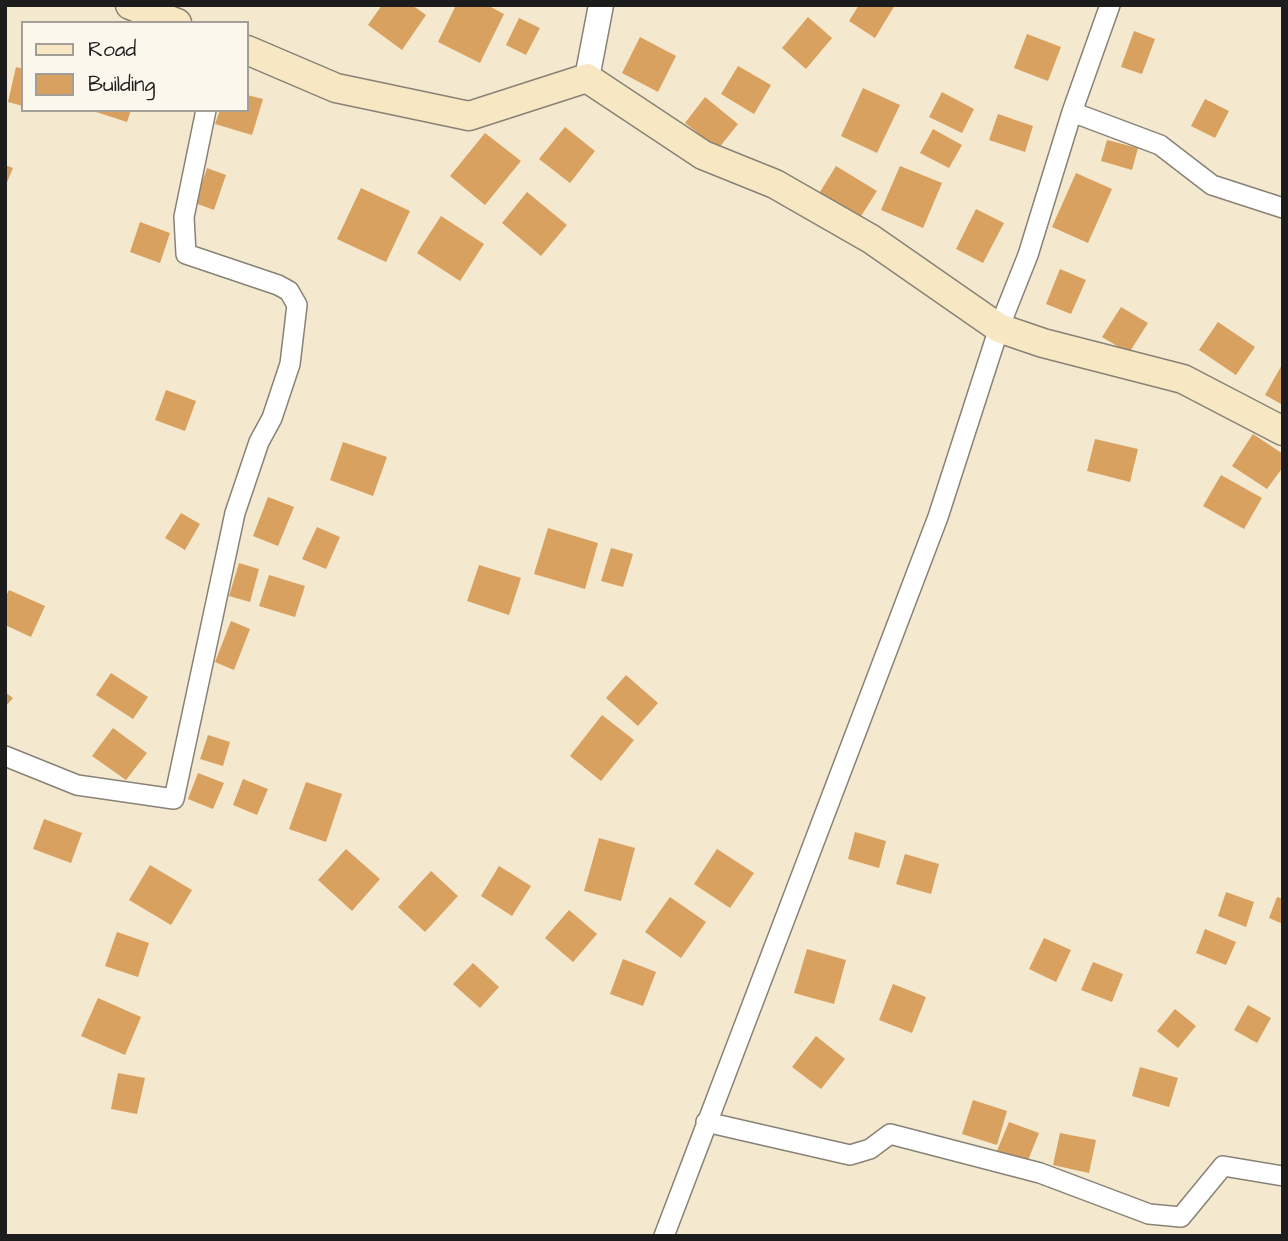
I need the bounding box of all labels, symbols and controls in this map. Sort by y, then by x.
legend [21,21,248,112]
text: Road [88,35,136,64]
text: Building [88,70,155,99]

